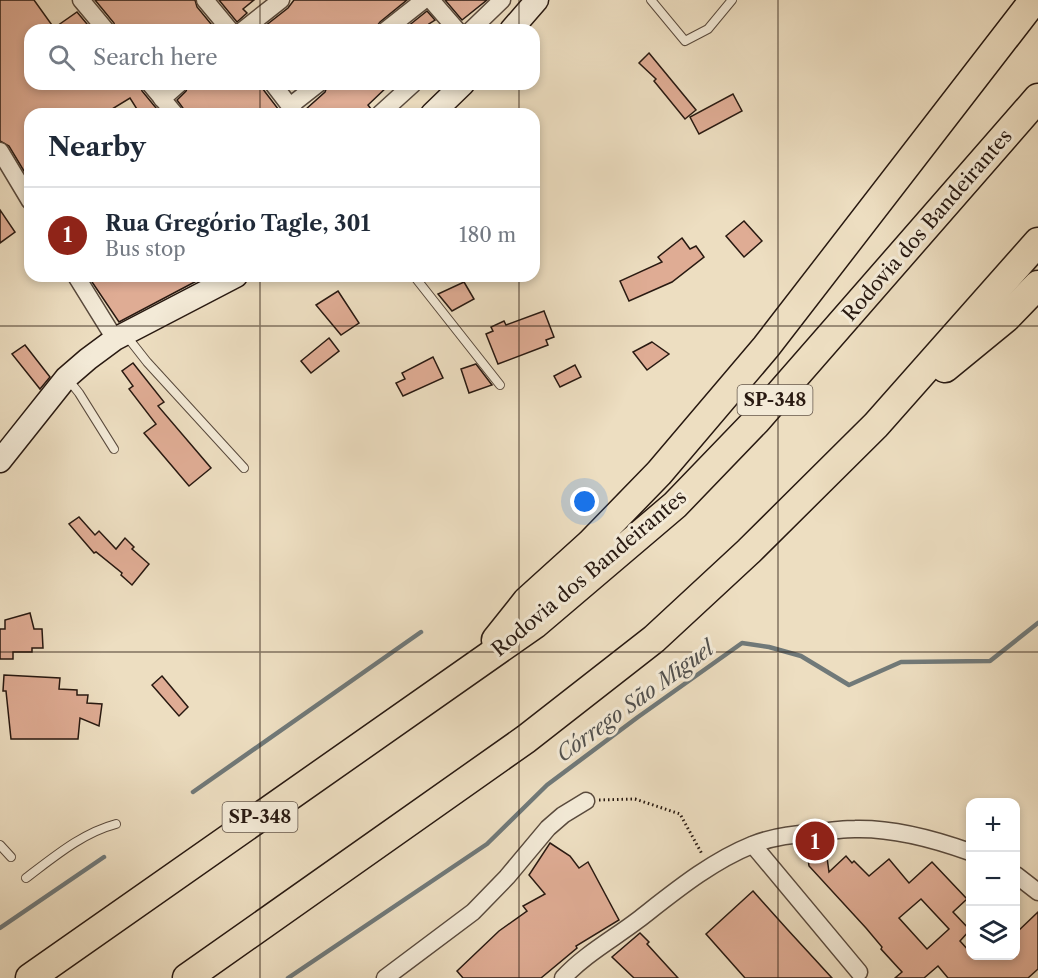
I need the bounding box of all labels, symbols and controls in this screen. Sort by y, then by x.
search box [24,24,540,90]
icon: search [45,41,78,74]
text: Search here [93,44,218,71]
street label: Rodovia dos Bandeirantes [837,124,1017,326]
text: Nearby [48,131,146,163]
text: Rua Gregório Tagle, 301 [105,210,370,237]
text: 1 [63,223,72,247]
text: 180 m [459,223,516,247]
text: Bus stop [105,237,186,261]
road number: SP-348 [738,385,812,415]
street label: Rodovia dos Bandeirantes [487,485,691,661]
your location [570,487,599,516]
water label: Córrego São Miguel [551,634,721,767]
map controls [966,798,1020,960]
button: + [966,798,1020,852]
road number: SP-348 [222,802,298,832]
pin: 1 [796,818,834,864]
button: − [966,852,1020,906]
button: layers [966,906,1020,960]

